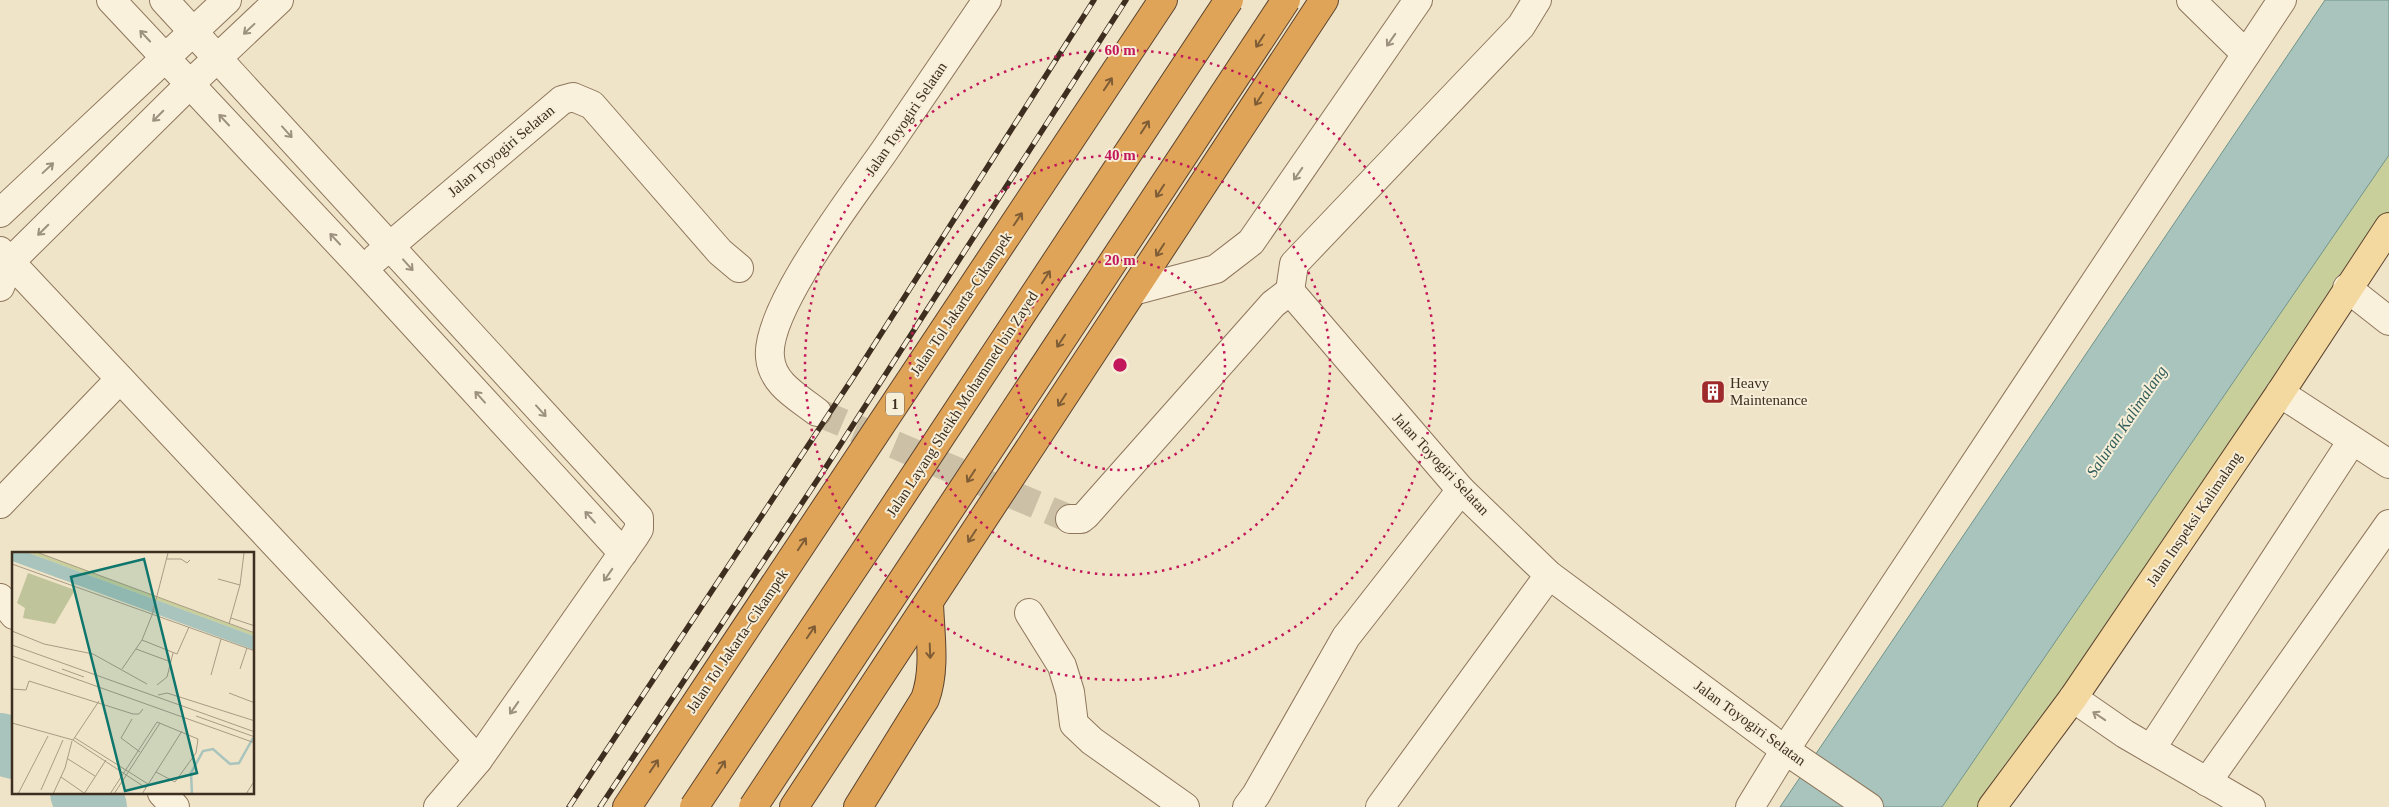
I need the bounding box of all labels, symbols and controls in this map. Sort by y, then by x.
one-way arrow [242,23,255,35]
one-way arrow [139,29,151,42]
one-way arrow [1254,33,1264,47]
one-way arrow [1386,33,1396,47]
text: 60 m [1104,42,1136,58]
street label: Jalan Toyogiri Selatan [862,59,950,179]
one-way arrow [1103,77,1113,91]
one-way arrow [1254,92,1264,106]
street label: Jalan Toyogiri Selatan [445,102,558,200]
one-way arrow [152,110,164,122]
one-way arrow [218,114,230,127]
one-way arrow [1140,120,1150,134]
one-way arrow [281,126,292,139]
text: 40 m [1104,147,1136,163]
one-way arrow [42,162,55,174]
one-way arrow [1293,167,1303,181]
one-way arrow [1155,183,1165,197]
one-way arrow [1013,212,1023,226]
one-way arrow [37,224,49,236]
street label: Jalan Tol Jakarta–Cikampek [907,229,1015,379]
one-way arrow [329,233,341,245]
one-way arrow [1155,242,1165,256]
text: 20 m [1104,252,1136,268]
one-way arrow [402,259,414,272]
one-way arrow [1041,271,1051,285]
street label: Jalan Layang Sheikh Mohammed bin Zayed [883,288,1041,520]
one-way arrow [1056,334,1066,348]
centre of rings [1111,356,1129,374]
water label: Saluran Kalimalang [2083,363,2171,481]
place label: Heavy Maintenance [1730,375,1808,408]
building icon: Heavy Maintenance [1700,379,1726,405]
one-way arrow [475,391,486,404]
road number: 1 [886,392,904,416]
one-way arrow [1056,393,1067,407]
one-way arrow [535,405,547,418]
street label: Jalan Toyogiri Selatan [1390,410,1493,519]
street label: Jalan Inspeksi Kalimalang [2143,448,2245,589]
one-way arrow [966,469,976,483]
one-way arrow [584,511,596,524]
one-way arrow [967,529,978,543]
one-way arrow [797,537,807,551]
inset map [12,552,255,794]
street label: Jalan Tol Jakarta–Cikampek [683,566,791,716]
one-way arrow [603,568,613,582]
one-way arrow [806,625,816,639]
one-way arrow [925,643,935,659]
street label: Jalan Toyogiri Selatan [1691,677,1809,769]
one-way arrow [509,701,520,714]
one-way arrow [2092,711,2106,721]
one-way arrow [649,760,659,774]
one-way arrow [716,760,726,774]

